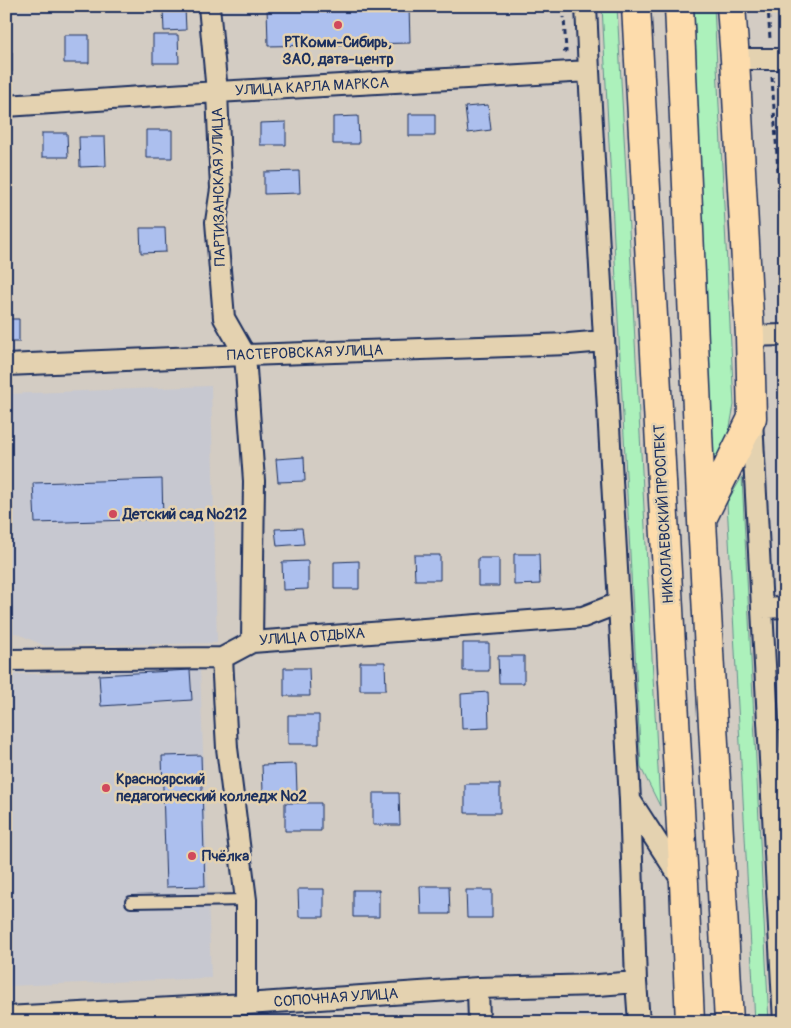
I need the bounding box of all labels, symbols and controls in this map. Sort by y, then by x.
marker: РТКомм-Сибирь, ЗАО, дата-центр [332,19,344,31]
place label: РТКомм-Сибирь, ЗАО, дата-центр [282,33,394,69]
street label: УЛИЦА КАРЛА МАРКСА [235,73,390,101]
street label: ПАРТИЗАНСКАЯ УЛИЦА [208,107,230,266]
street label: ПАСТЕРОВСКАЯ УЛИЦА [226,341,384,365]
street label: НИКОЛАЕВСКИЙ ПРОСПЕКТ [650,424,678,604]
place label: Детский сад №212 [122,505,247,524]
marker: Детский сад №212 [107,508,119,520]
street label: УЛИЦА ОТДЫХА [258,624,366,650]
place label: Красноярский педагогический колледж №2 [116,770,307,806]
marker: Красноярский педагогический колледж №2 [100,782,112,794]
place label: Пчёлка [202,847,249,866]
marker: Пчёлка [186,850,198,862]
street label: СОПОЧНАЯ УЛИЦА [273,984,399,1012]

